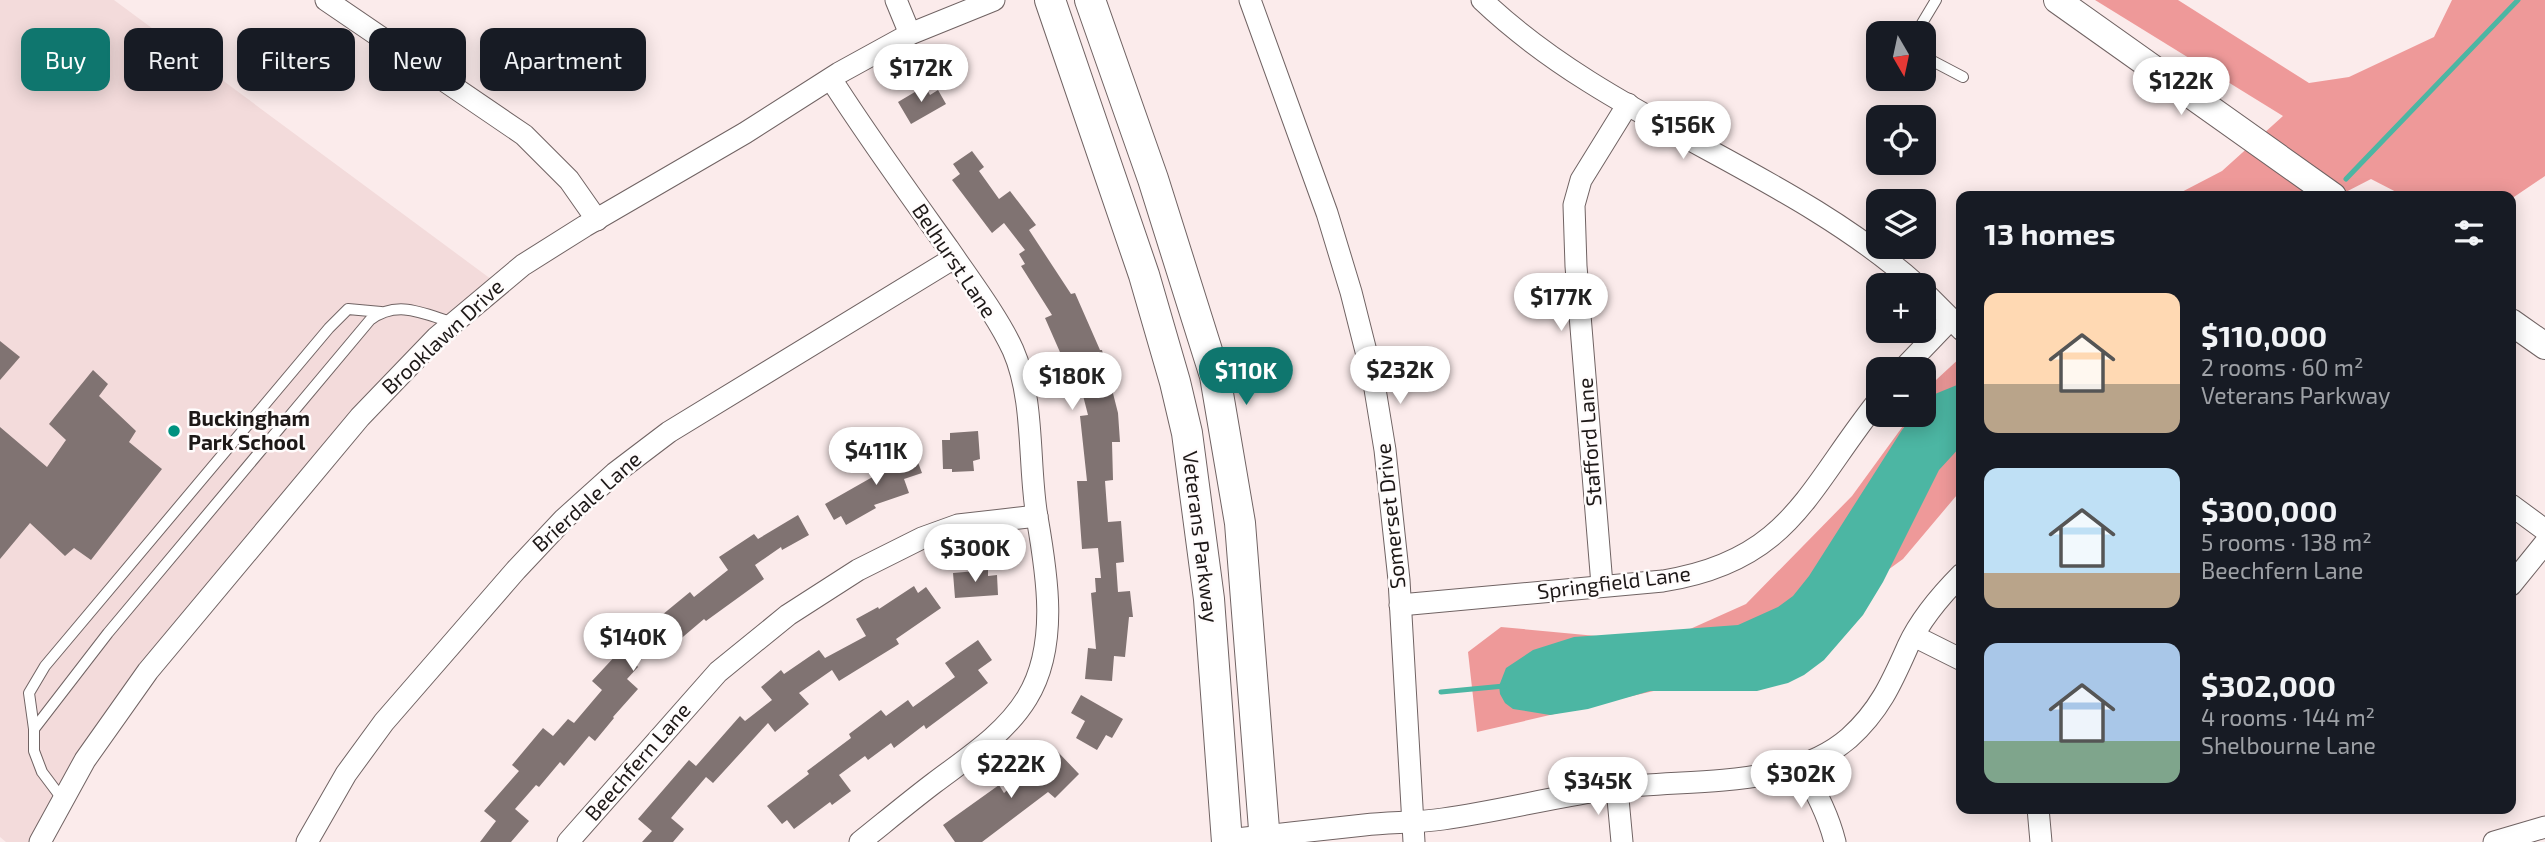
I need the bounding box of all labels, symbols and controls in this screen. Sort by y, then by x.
north arrow [1866,21,1936,91]
map controls [1866,21,1936,427]
chip: Buy [21,28,110,91]
chip: Rent [124,28,223,91]
chip: Filters [237,28,355,91]
chip: New [369,28,466,91]
chip: Apartment [480,28,646,91]
pin: $172K [872,44,970,104]
text: $172K [889,53,953,81]
pin: $122K [2132,58,2230,117]
text: $122K [2149,66,2213,94]
pin: $156K [1634,102,1732,161]
button: locate [1866,105,1936,175]
text: $156K [1651,110,1715,138]
button: layers [1866,189,1936,259]
street label: Belhurst Lane [908,198,1003,322]
icon: filters [2450,214,2488,252]
text: 13 homes [1984,215,2115,251]
street label: Brooklawn Drive [376,273,508,399]
button: + [1866,273,1936,343]
pin: $177K [1512,274,1610,333]
text: $177K [1530,282,1592,310]
text: $110,000 [2201,317,2327,353]
icon: home [2040,321,2124,405]
pin: $232K [1351,346,1449,406]
pin: $110K [1197,348,1295,407]
pin: $180K [1023,352,1121,412]
text: 2 rooms · 60 m² [2201,353,2363,381]
text: $232K [1366,355,1434,383]
text: $110K [1215,356,1277,384]
button: − [1866,357,1936,427]
text: $180K [1039,361,1105,389]
street label: Stafford Lane [1572,377,1605,507]
text: Veterans Parkway [2201,381,2390,409]
place label: Buckingham Park School [188,405,310,454]
marker: Buckingham Park School [166,423,182,439]
pin: $411K [827,428,925,487]
text: $411K [845,436,907,464]
street label: Somerset Drive [1369,442,1410,590]
street label: Brierdale Lane [526,446,646,556]
street label: Veterans Parkway [1179,450,1224,624]
text: $300,000 [2201,492,2337,528]
icon: home [2040,496,2124,580]
pin: $300K [926,524,1024,584]
text: 5 rooms · 138 m² [2201,528,2372,556]
text: $300K [940,533,1010,561]
text: Beechfern Lane [2201,556,2363,584]
street label: Springfield Lane [1536,560,1692,603]
pin: $140K [584,614,682,673]
text: $140K [599,622,667,650]
text: $302,000 [2201,667,2336,703]
icon: home [2040,671,2124,755]
street label: Beechfern Lane [579,697,695,825]
text: 4 rooms · 144 m² [2201,703,2375,731]
text: Shelbourne Lane [2201,731,2376,759]
pin: $222K [962,740,1060,800]
text: $222K [977,749,1045,777]
pin: $302K [1752,750,1850,810]
pin: $345K [1549,758,1647,817]
text: $302K [1767,759,1835,787]
text: $345K [1564,766,1632,794]

